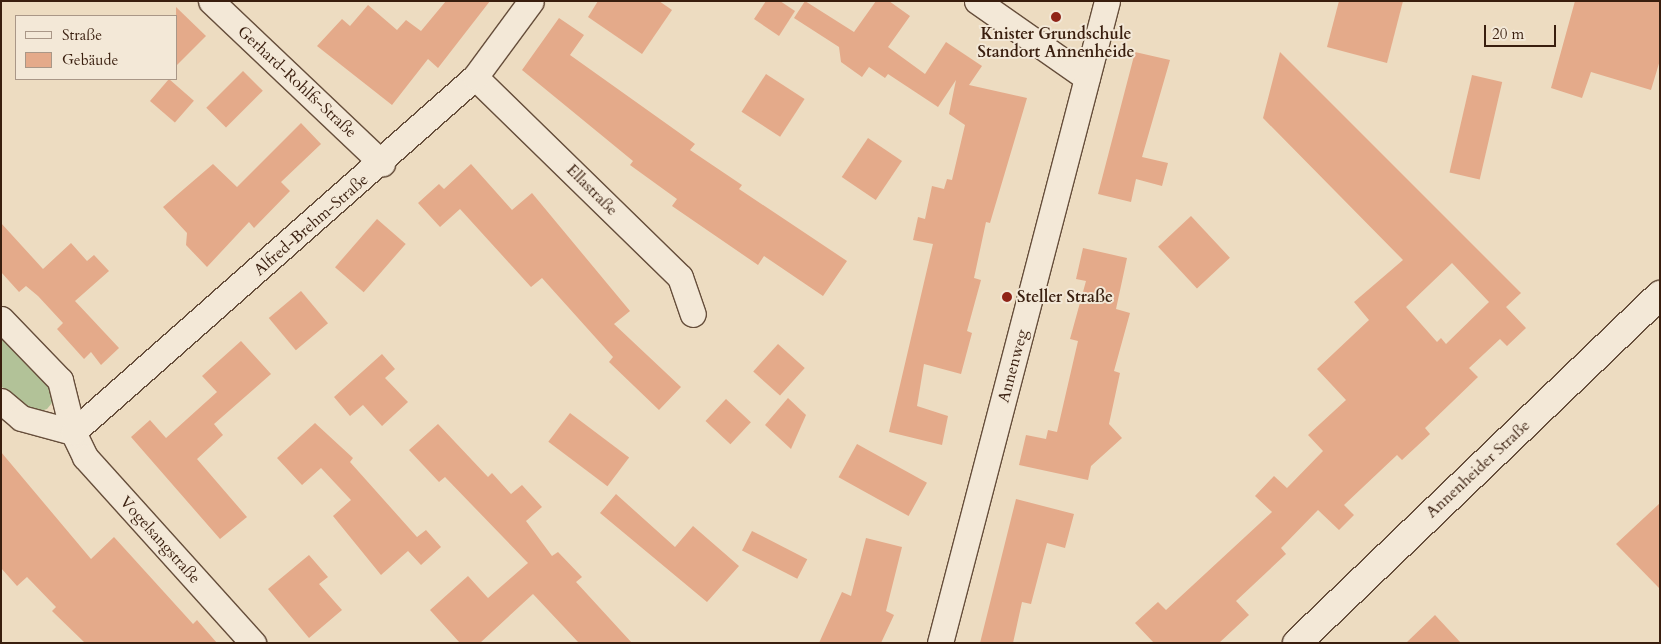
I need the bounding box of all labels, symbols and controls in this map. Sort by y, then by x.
marker: Knister Grundschule Standort Annenheide [1050,11,1062,23]
legend [15,15,178,80]
scale bar [1486,15,1558,47]
street label: Gerhard-Rohlfs-Straße [234,22,360,142]
place label: Knister Grundschule Standort Annenheide [977,24,1135,62]
text: 20 m [1492,24,1524,44]
text: Straße [62,25,102,45]
text: Gebäude [62,50,118,70]
street label: Ellastraße [562,160,622,220]
street label: Alfred-Brehm-Straße [250,170,372,280]
place label: Steller Straße [1017,287,1113,307]
marker: Steller Straße [1001,291,1013,303]
street label: Annenweg [994,327,1032,405]
street label: Annenheider Straße [1422,416,1534,522]
street label: Vogelsangstraße [116,492,204,588]

